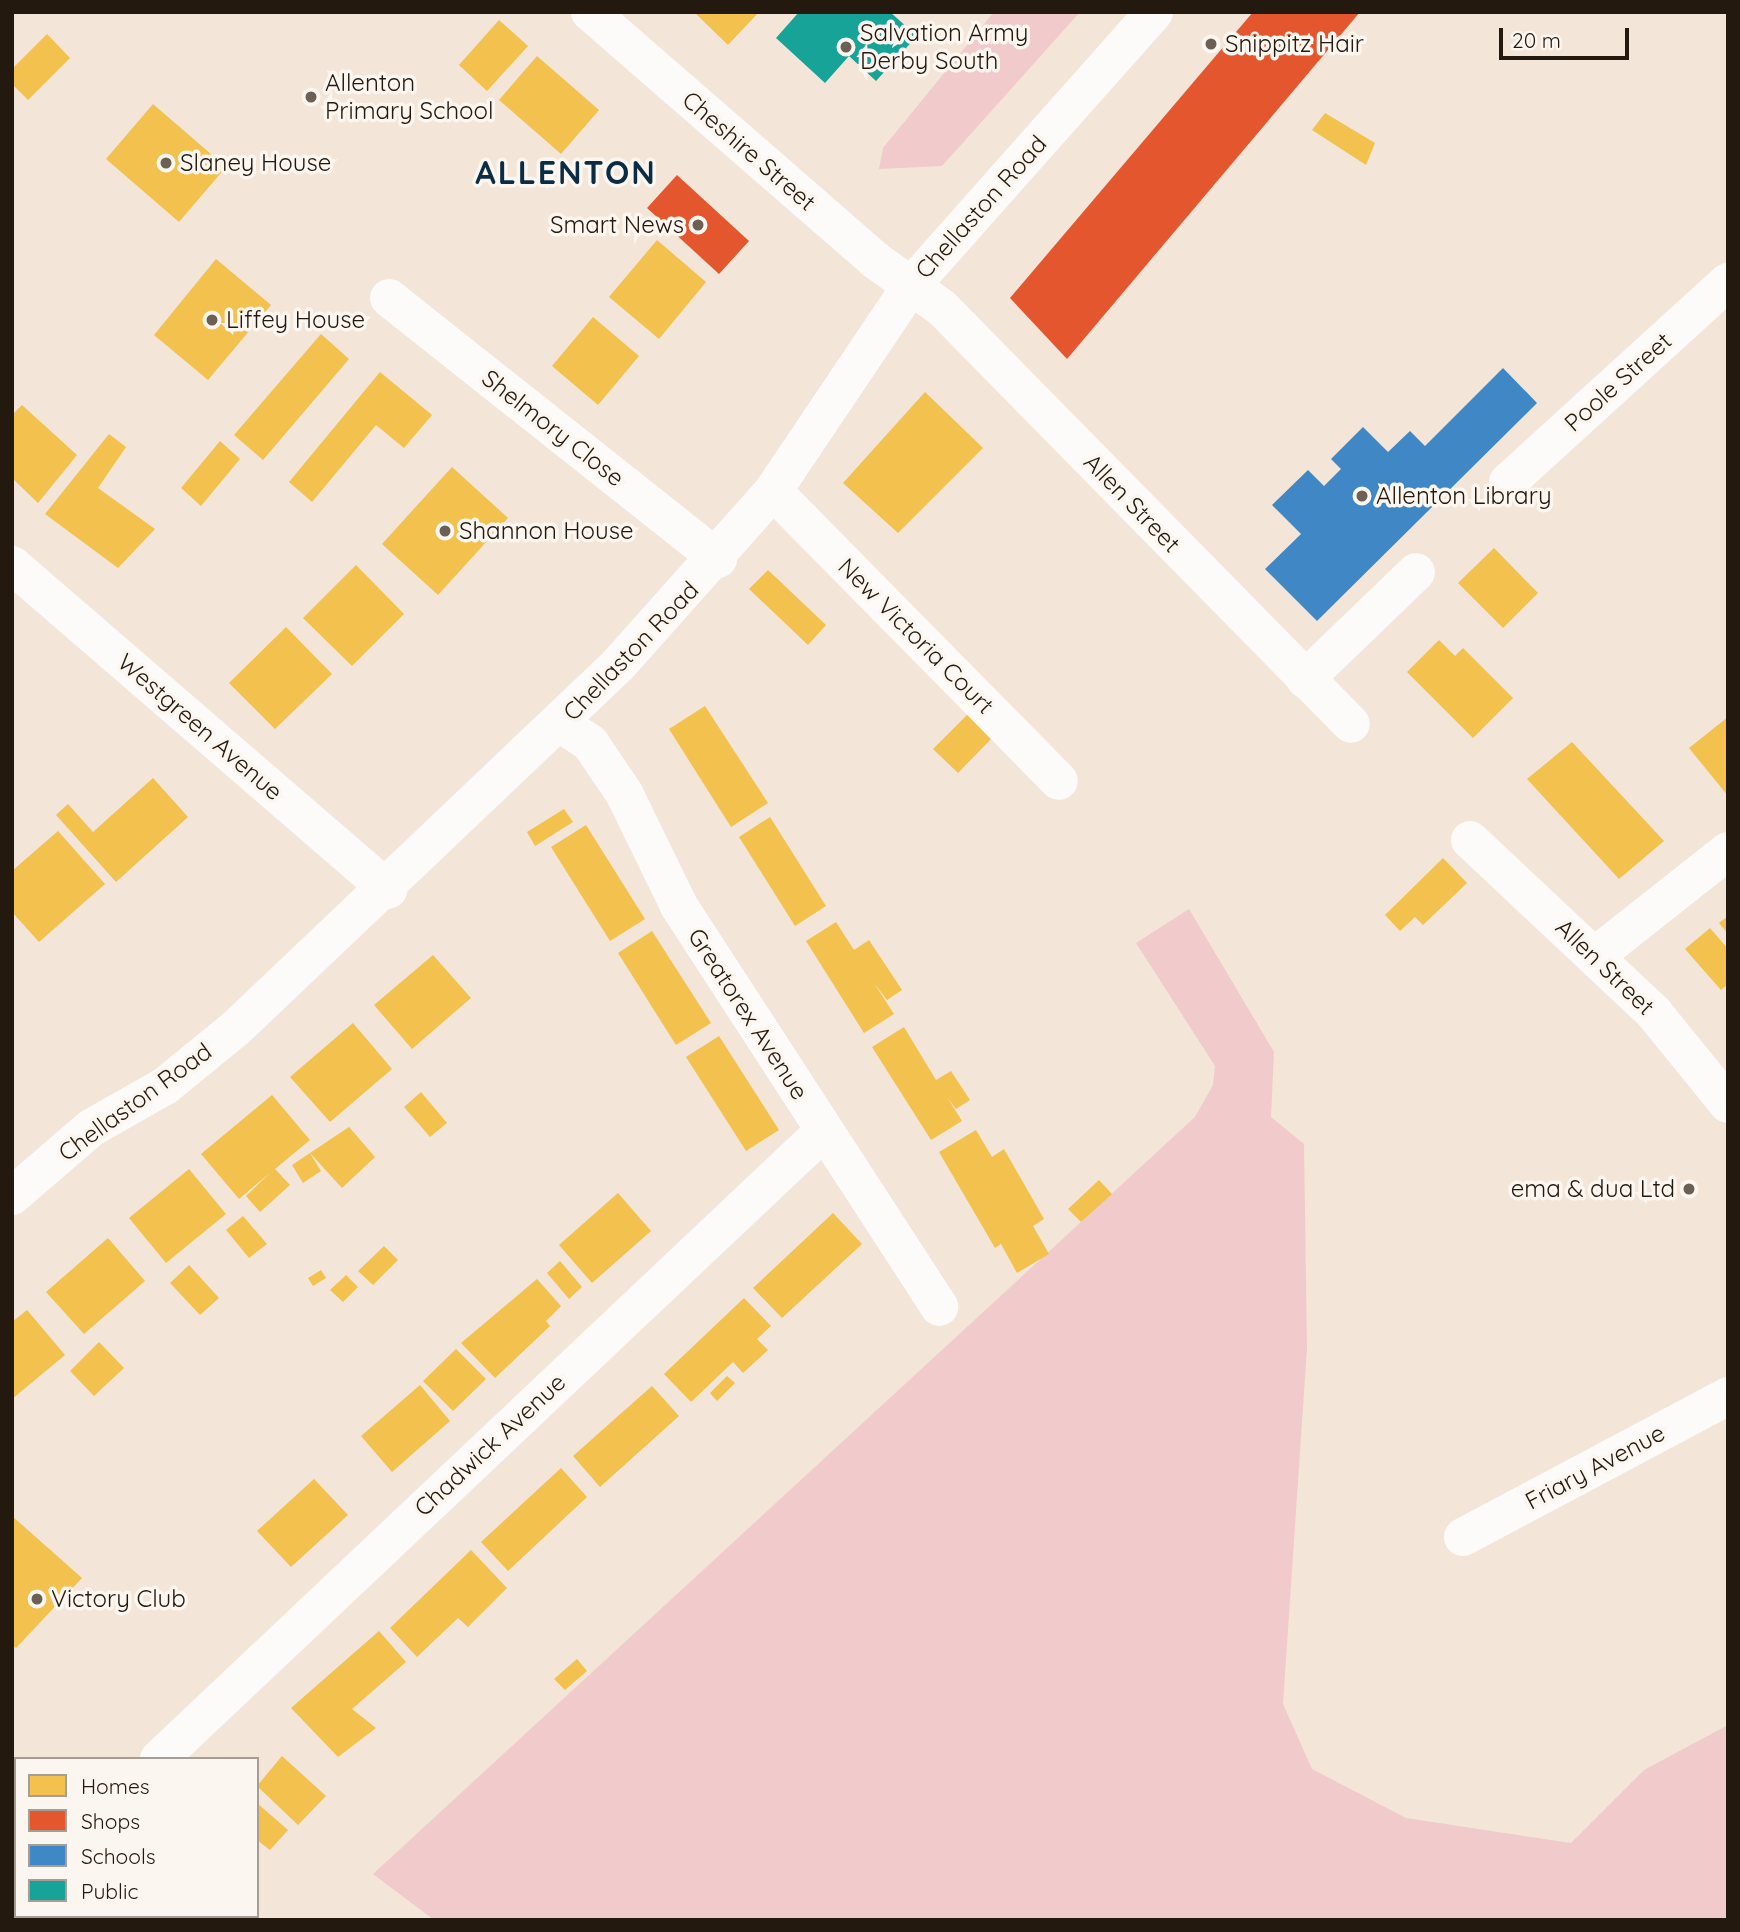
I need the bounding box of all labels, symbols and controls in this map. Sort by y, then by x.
scale bar [1502,14,1632,58]
place label: Salvation Army Derby South [860,19,1029,75]
text: 20 m [1512,27,1561,53]
place label: Snippitz Hair [1225,30,1364,58]
marker: Snippitz Hair [1203,36,1219,52]
marker: Salvation Army Derby South [838,39,854,55]
place label: Allenton Primary School [325,69,494,125]
street label: Cheshire Street [676,85,822,217]
marker: Allenton Primary School [303,89,319,105]
street label: Chellaston Road [909,130,1053,284]
place label: Slaney House [180,149,331,177]
district label: ALLENTON [476,153,656,191]
marker: Slaney House [158,155,174,171]
place label: Smart News [550,211,684,239]
marker: Smart News [690,217,706,233]
place label: Liffey House [226,306,365,334]
marker: Liffey House [204,312,220,328]
street label: Poole Street [1559,326,1677,438]
street label: Shelmory Close [476,364,630,492]
street label: Allen Street [1078,448,1186,558]
place label: Allenton Library [1376,482,1552,510]
marker: Allenton Library [1354,488,1370,504]
place label: Shannon House [459,517,634,545]
marker: Shannon House [437,523,453,539]
street label: New Victoria Court [832,552,1000,720]
street label: Chellaston Road [557,575,705,727]
street label: Westgreen Avenue [112,648,288,806]
street label: Allen Street [1550,913,1660,1021]
street label: Greatorex Avenue [682,923,814,1105]
street label: Chellaston Road [53,1037,217,1167]
place label: ema & dua Ltd [1511,1175,1675,1203]
marker: ema & dua Ltd [1681,1181,1697,1197]
street label: Chadwick Avenue [409,1368,571,1522]
street label: Friary Avenue [1520,1418,1670,1516]
place label: Victory Club [51,1585,186,1613]
marker: Victory Club [29,1591,45,1607]
legend [14,1757,259,1918]
text: Homes [81,1773,150,1799]
text: Shops [81,1808,140,1834]
text: Schools [81,1843,156,1869]
text: Public [81,1878,138,1904]

